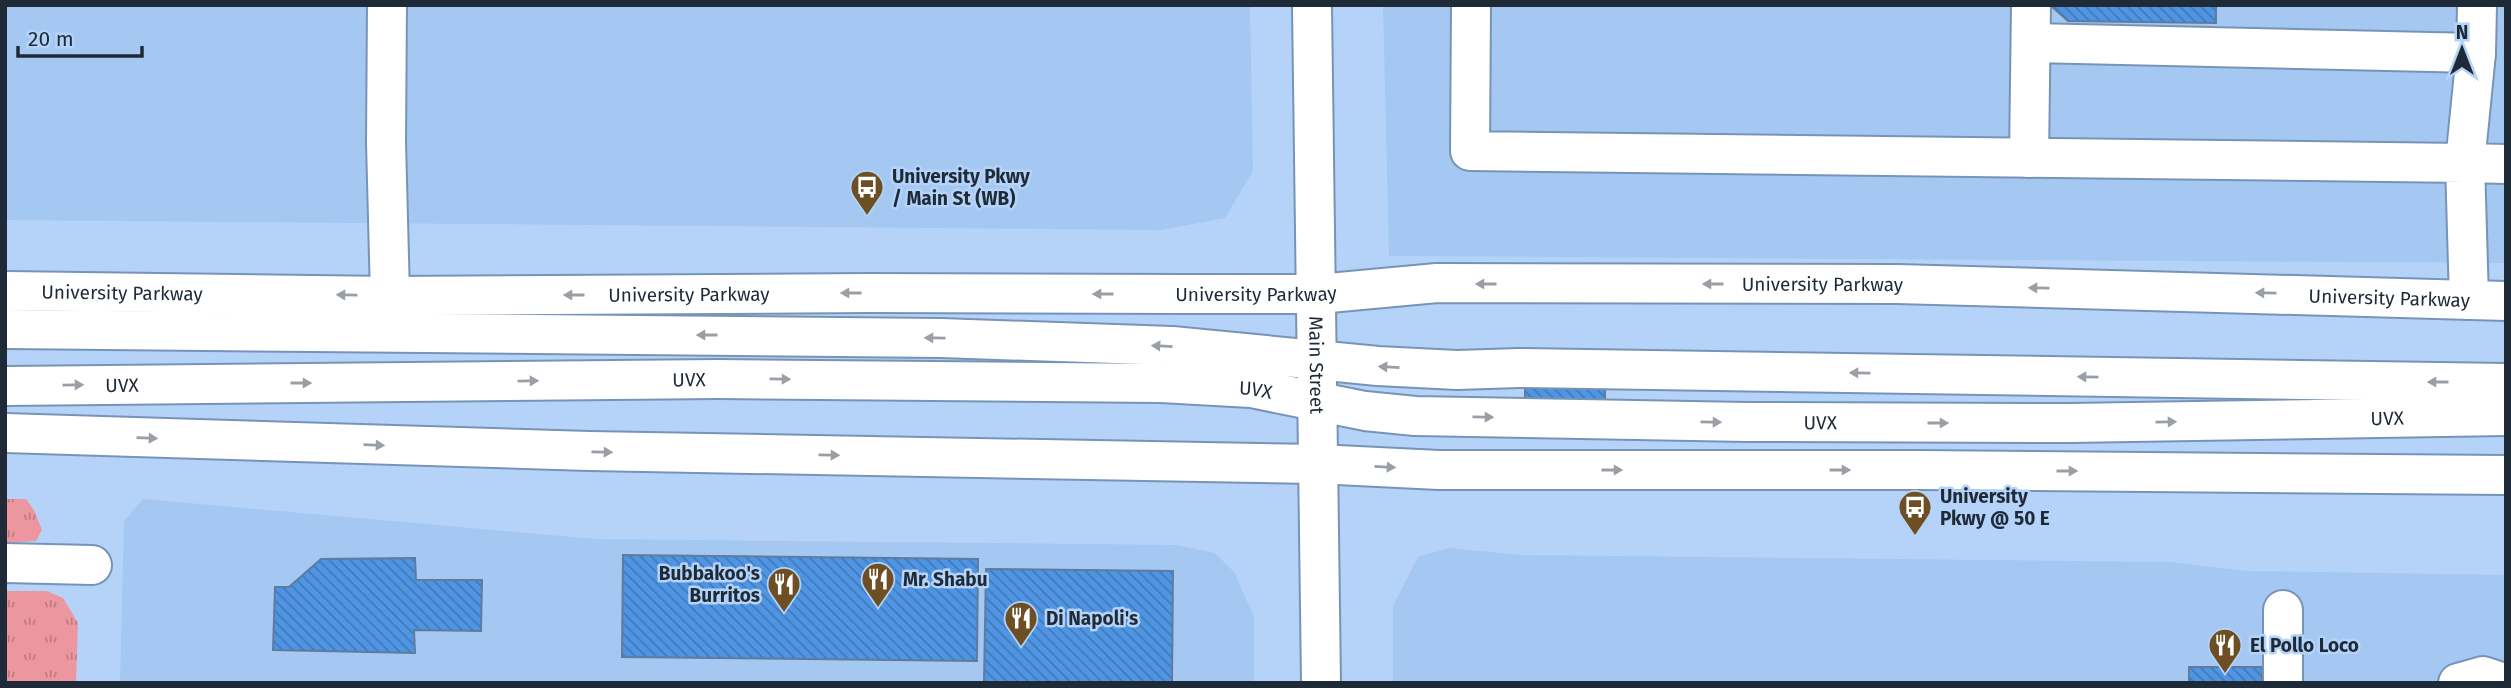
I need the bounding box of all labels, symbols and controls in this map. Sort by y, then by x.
scale bar [18,14,142,58]
north arrow [2427,14,2497,84]
text: N [2456,21,2468,44]
text: 20 m [28,26,74,52]
place label: University Pkwy / Main St (WB) [892,165,1030,210]
bus stop icon: University Pkwy / Main St (WB) [848,168,886,217]
street label: University Parkway [1742,272,1904,296]
one-way arrow [1474,278,1496,290]
one-way arrow [1702,278,1724,290]
street label: University Parkway [41,280,203,305]
street label: University Parkway [1175,281,1338,306]
street label: University Parkway [608,282,770,306]
one-way arrow [2027,282,2049,294]
street label: University Parkway [2308,284,2471,312]
one-way arrow [839,287,861,299]
one-way arrow [1091,288,1113,300]
one-way arrow [2255,288,2277,299]
one-way arrow [335,289,357,301]
one-way arrow [563,289,585,300]
street label: Main Street [1305,316,1329,414]
one-way arrow [696,329,718,341]
one-way arrow [924,332,946,344]
one-way arrow [1151,340,1173,351]
one-way arrow [1377,361,1399,372]
one-way arrow [1849,367,1871,379]
street label: UVX [672,368,707,391]
one-way arrow [2076,371,2098,382]
street label: UVX [105,373,140,397]
one-way arrow [770,373,792,385]
one-way arrow [518,375,540,387]
street label: UVX [1238,376,1275,404]
one-way arrow [2426,376,2448,388]
one-way arrow [290,377,312,389]
one-way arrow [63,379,85,391]
street label: UVX [2370,406,2405,430]
one-way arrow [1472,411,1494,423]
street label: UVX [1803,411,1838,434]
one-way arrow [1700,416,1722,428]
one-way arrow [2155,416,2177,428]
one-way arrow [1927,417,1949,429]
one-way arrow [136,432,158,444]
one-way arrow [364,439,386,451]
one-way arrow [591,446,613,457]
one-way arrow [818,450,840,461]
one-way arrow [1374,462,1396,473]
one-way arrow [1602,464,1624,476]
one-way arrow [1829,464,1851,476]
one-way arrow [2057,466,2079,477]
place label: University Pkwy @ 50 E [1940,485,2050,530]
bus stop icon: University Pkwy @ 50 E [1896,488,1934,537]
restaurant icon: Mr. Shabu [859,560,897,609]
place label: Bubbakoo's Burritos [659,562,760,607]
restaurant icon: Bubbakoo's Burritos [765,565,803,614]
place label: Mr. Shabu [903,568,988,591]
restaurant icon: Di Napoli's [1002,599,1040,648]
place label: Di Napoli's [1046,607,1138,630]
restaurant icon: El Pollo Loco [2206,626,2244,675]
place label: El Pollo Loco [2250,634,2359,657]

